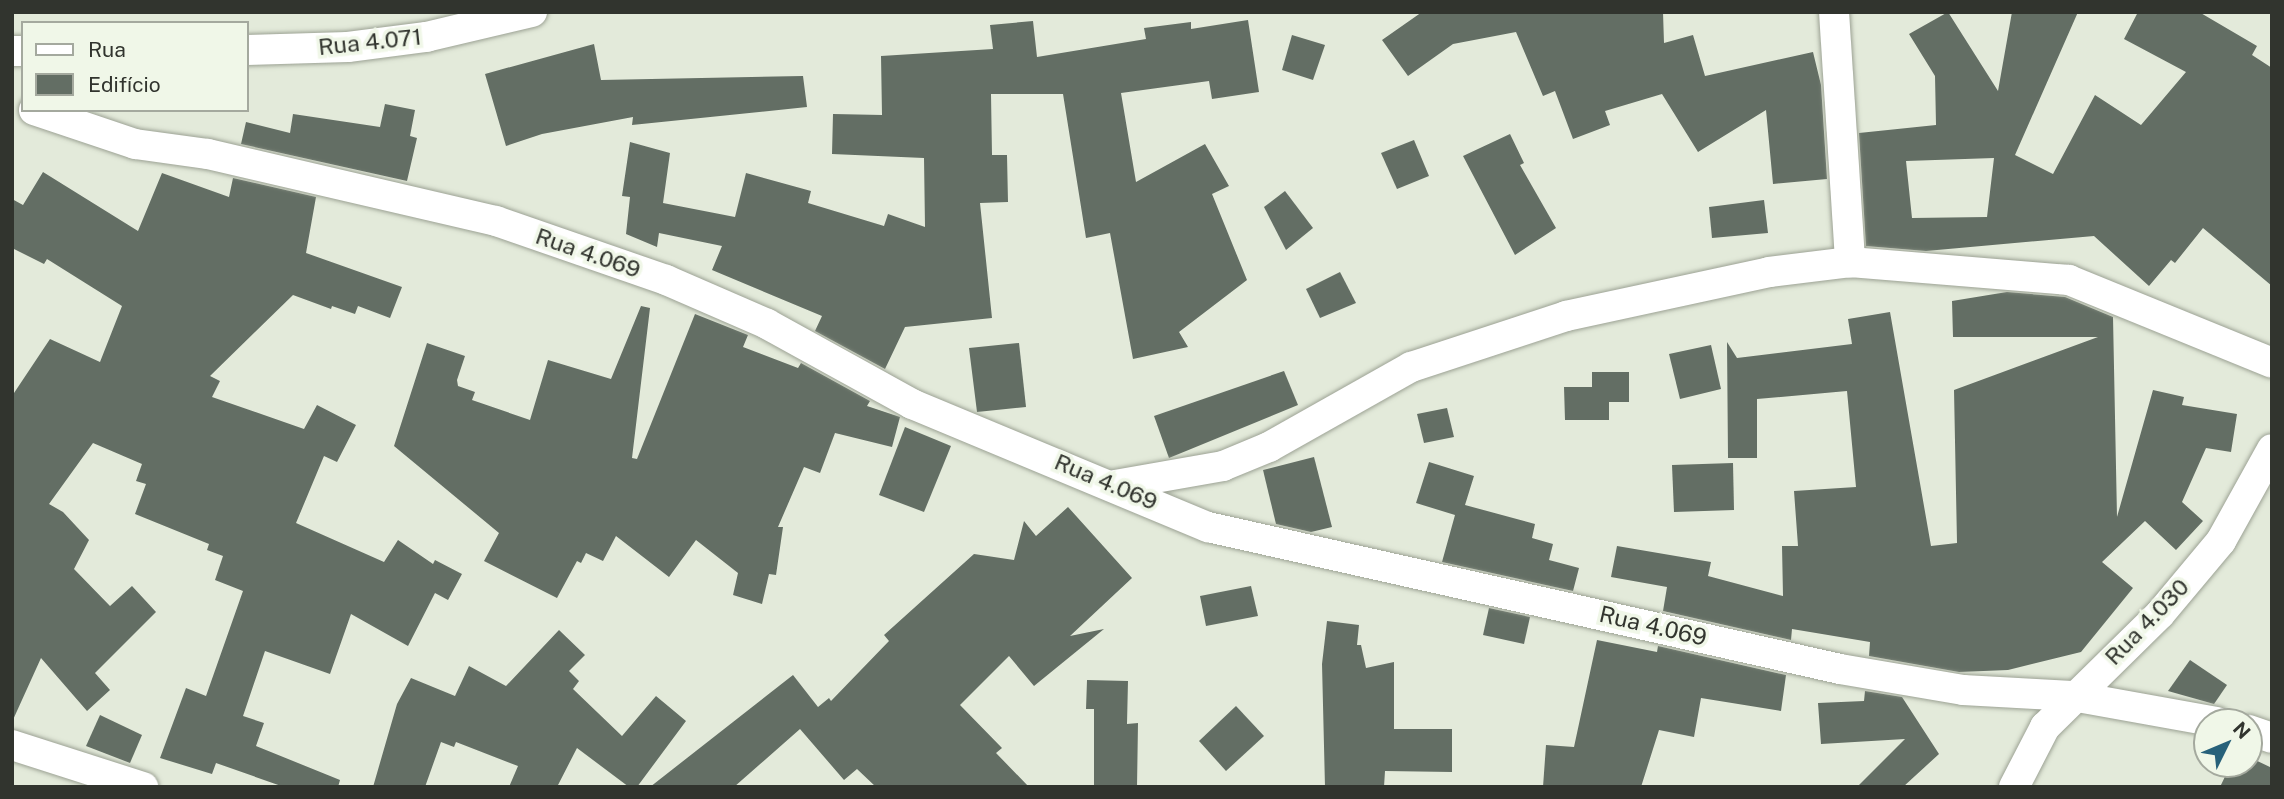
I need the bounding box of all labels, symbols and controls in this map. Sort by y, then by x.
legend [21,21,248,112]
street label: Rua 4.071 [317,23,423,61]
text: Rua [88,37,126,62]
text: Edifício [88,72,161,97]
street label: Rua 4.069 [532,222,644,284]
street label: Rua 4.069 [1050,448,1162,516]
street label: Rua 4.030 [2099,573,2195,671]
street label: Rua 4.069 [1597,600,1709,652]
north arrow [2193,708,2263,778]
text: N [2229,717,2255,743]

